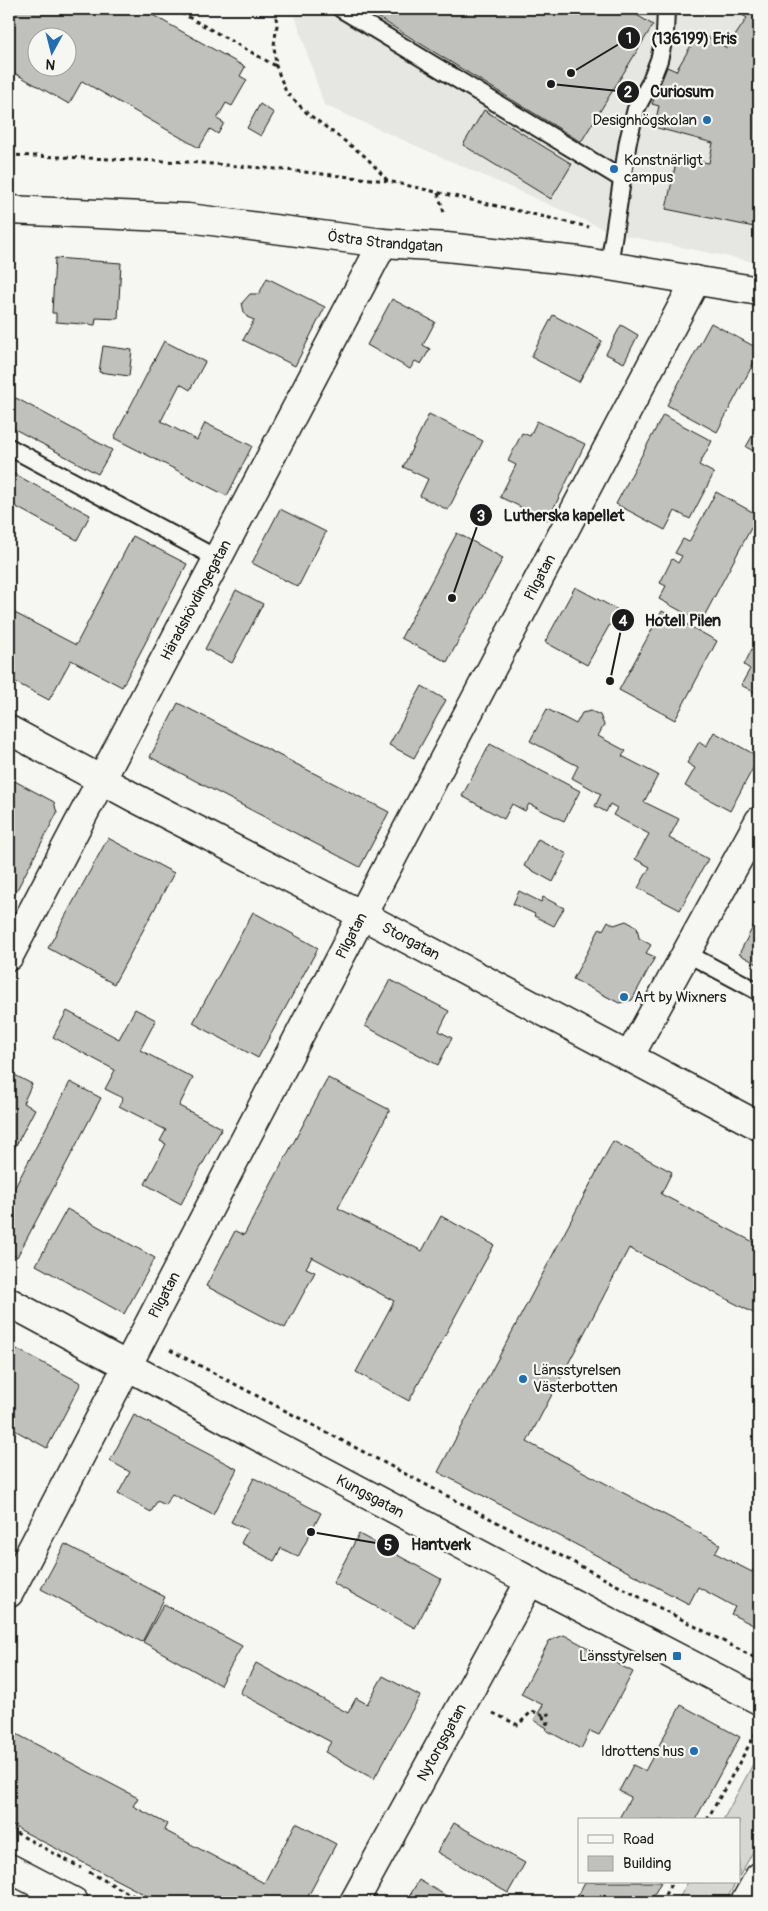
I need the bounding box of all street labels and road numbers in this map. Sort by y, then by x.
street label: Östra Strandgatan [326,226,444,256]
street label: Häradshövdingegatan [156,536,235,664]
street label: Pilgatan [520,551,560,604]
street label: Pilgatan [331,909,371,962]
street label: Storgatan [379,918,443,964]
street label: Pilgatan [144,1269,184,1321]
street label: Kungsgatan [333,1470,408,1522]
street label: Nytorgsgatan [413,1700,470,1784]

